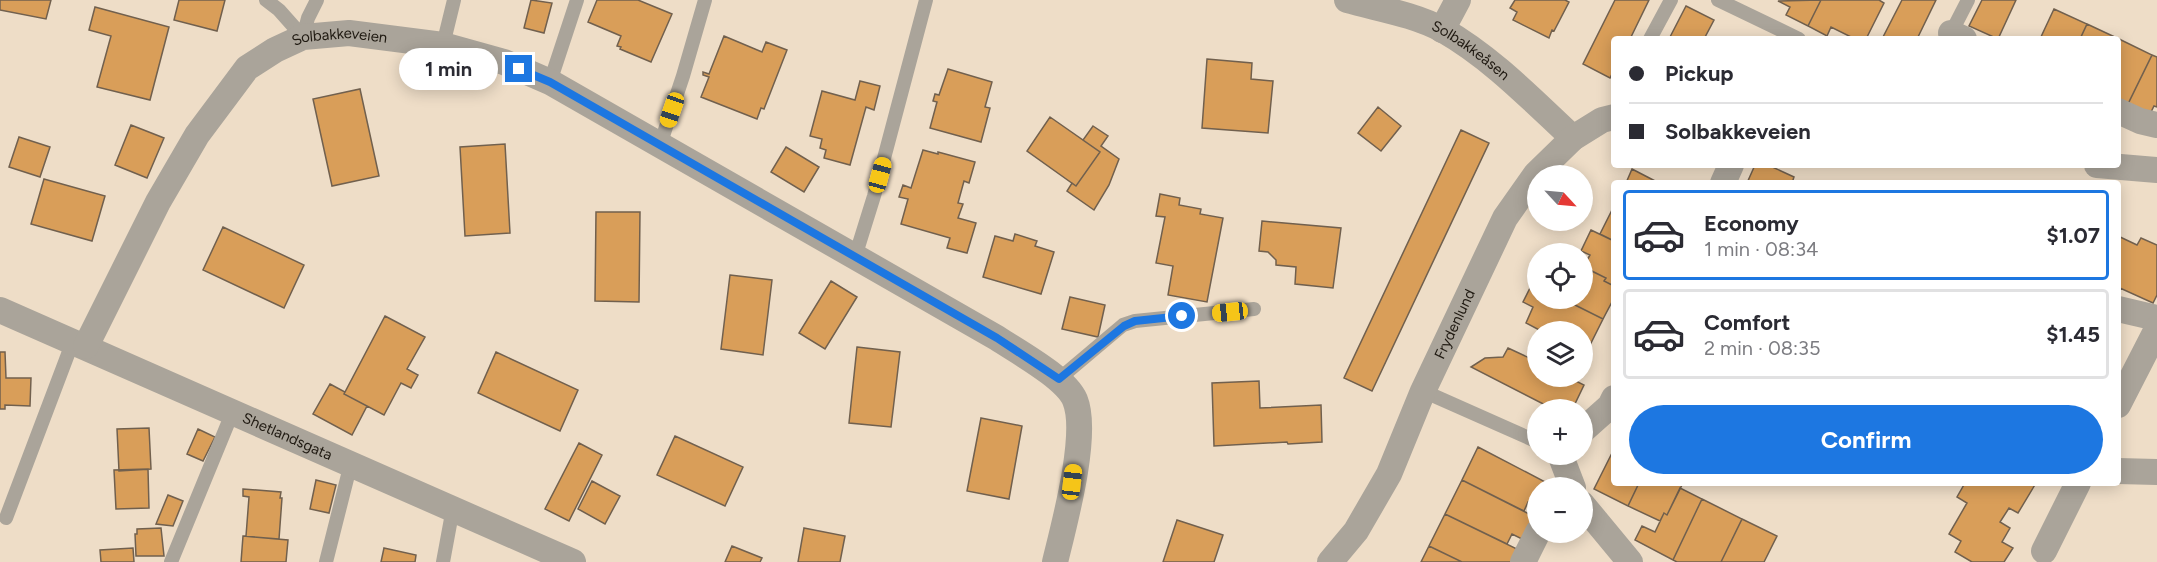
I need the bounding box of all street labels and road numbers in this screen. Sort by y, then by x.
street label: Solbakkeåsen [1429,17,1513,84]
street label: Solbakkeveien [289,24,388,50]
street label: Frydenlund [1430,286,1479,362]
street label: Shetlandsgata [240,409,335,464]

